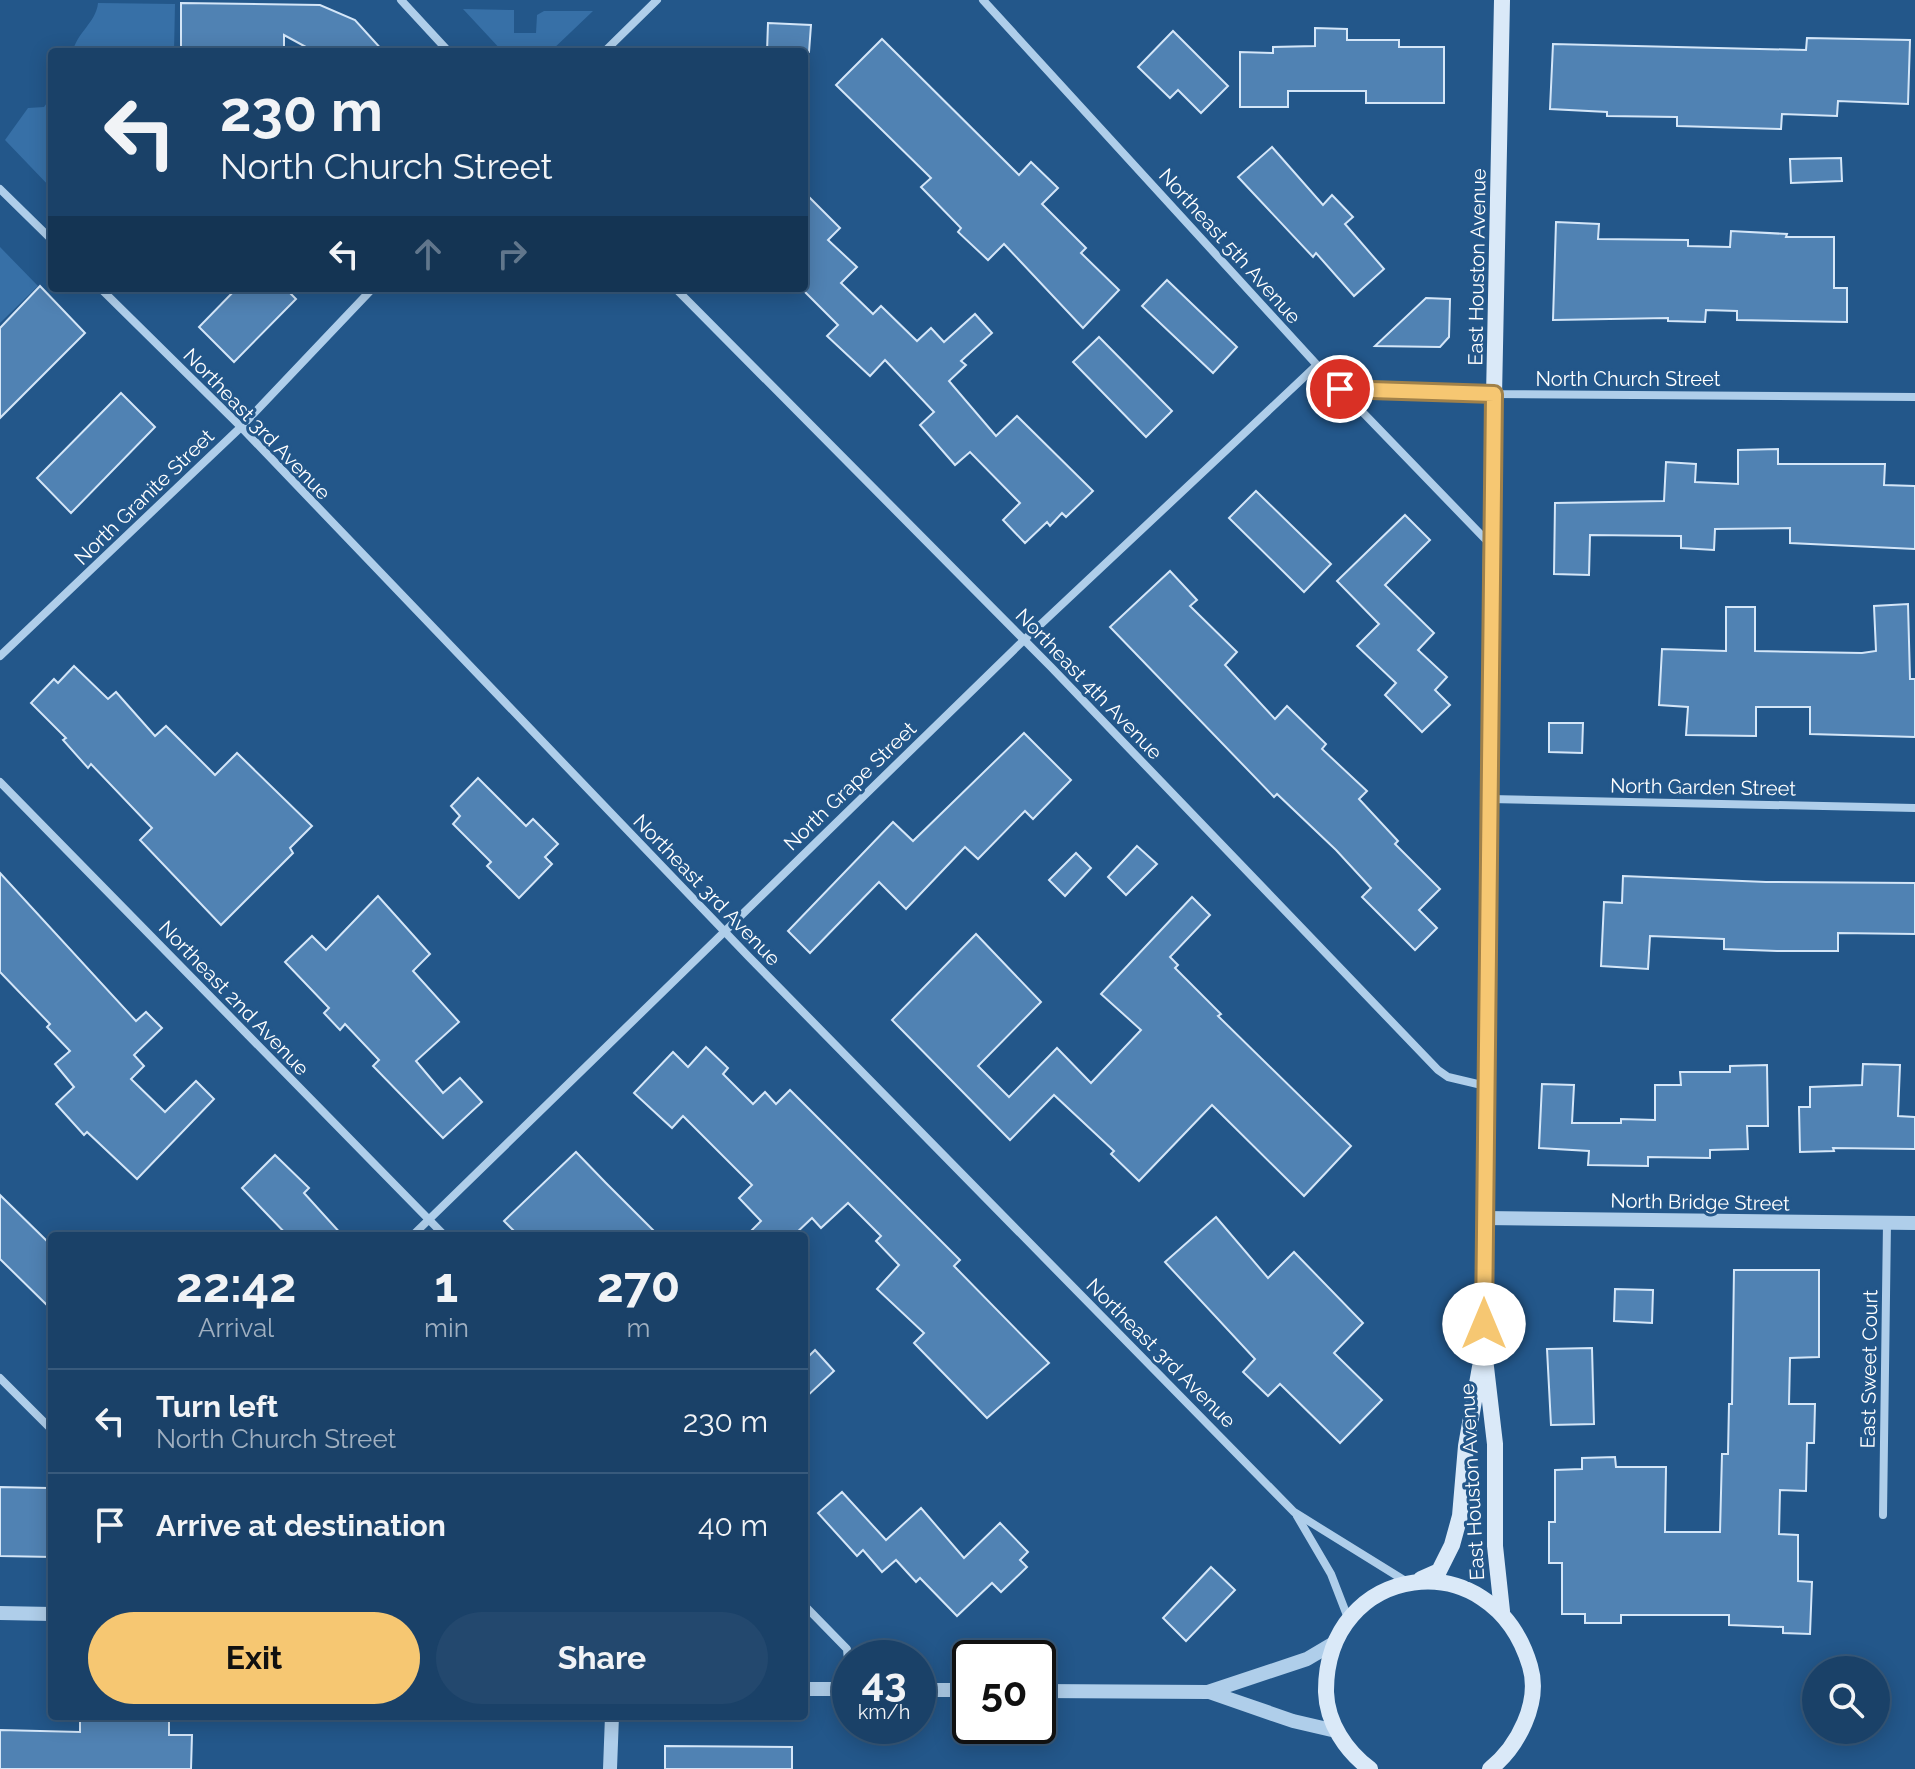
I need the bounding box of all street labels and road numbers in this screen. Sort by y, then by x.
street label: Northeast 5th Avenue [1154,163,1306,329]
street label: East Houston Avenue [1463,168,1491,366]
street label: Northeast 3rd Avenue [178,343,336,505]
street label: North Church Street [1536,367,1721,391]
street label: North Granite Street [69,424,219,570]
street label: Northeast 4th Avenue [1011,604,1167,765]
street label: North Grape Street [779,717,921,855]
street label: North Garden Street [1610,773,1796,801]
street label: Northeast 3rd Avenue [628,809,786,971]
street label: Northeast 2nd Avenue [154,916,314,1081]
street label: North Bridge Street [1610,1188,1790,1216]
street label: Northeast 3rd Avenue [1081,1273,1241,1433]
street label: East Sweet Court [1856,1289,1882,1449]
street label: East Houston Avenue [1455,1383,1489,1581]

